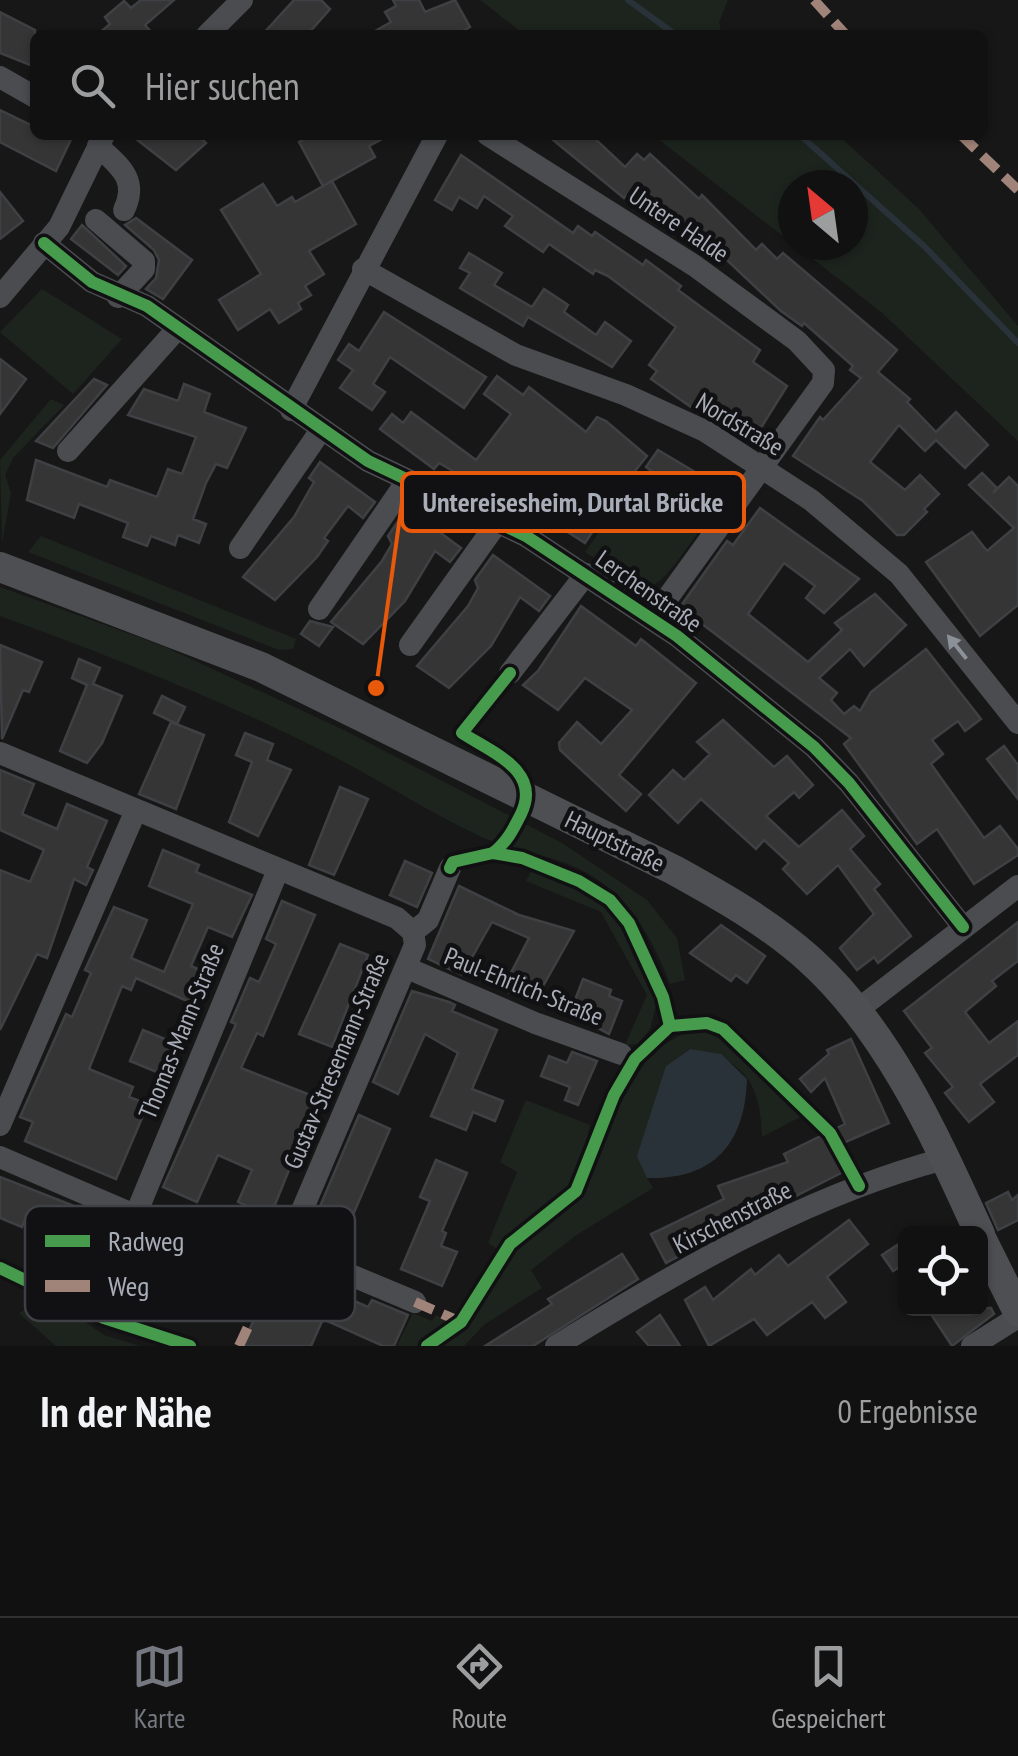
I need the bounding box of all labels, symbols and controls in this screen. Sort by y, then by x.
search box [30,30,988,140]
icon: search [65,58,120,113]
text: Hier suchen [145,61,300,110]
north arrow [778,170,868,260]
street label: Untere Halde [623,179,735,269]
street label: Nordstraße [690,385,790,463]
callout: Untereisesheim, Durtal Brücke [402,473,744,531]
text: Untereisesheim, Durtal Brücke [423,483,723,520]
street label: Lerchenstraße [590,543,708,639]
one-way arrow [947,634,968,660]
street label: Hauptstraße [560,803,670,879]
street label: Thomas-Mann-Straße [131,938,231,1124]
street label: Paul-Ehrlich-Straße [440,940,608,1032]
street label: Gustav-Stresemann-Straße [276,948,396,1174]
street label: Kirschenstraße [667,1173,797,1261]
legend [25,1206,355,1321]
text: Radweg [108,1222,184,1259]
map controls [898,1226,988,1316]
button: locate [898,1226,988,1316]
text: Weg [108,1267,149,1304]
text: In der Nähe [40,1384,212,1439]
text: 0 Ergebnisse [838,1390,978,1432]
tab: Karte [132,1639,187,1736]
tab: Route [451,1639,507,1736]
tab: Gespeichert [771,1639,886,1736]

